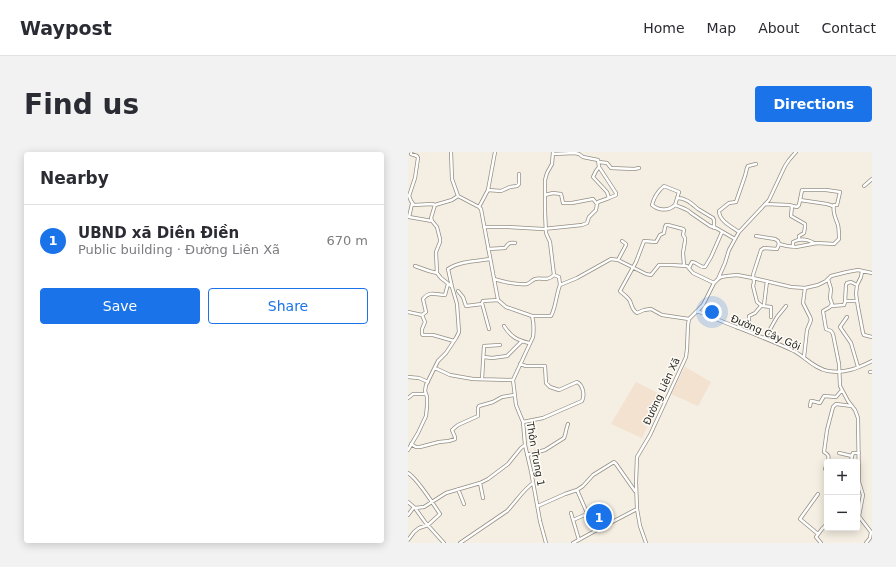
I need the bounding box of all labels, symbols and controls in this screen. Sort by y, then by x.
text: Waypost [20,17,112,39]
text: Home [643,20,685,36]
text: Map [707,20,736,36]
text: About [758,20,800,36]
text: Contact [822,20,876,36]
button: Directions [755,86,872,122]
text: Find us [24,88,139,121]
text: Nearby [40,168,109,188]
text: UBND xã Diên Điền [78,224,239,242]
text: 1 [48,233,58,248]
text: 670 m [326,233,368,248]
text: Public building · Đường Liên Xã [78,242,280,257]
button: Save [40,288,200,324]
button: Share [208,288,368,324]
your location [702,302,722,322]
street label: Đường Cây Gội [729,313,802,353]
street label: Đường Liên Xã [641,356,682,427]
street label: Thôn Trung 1 [524,420,547,487]
map controls [824,459,860,531]
button: + [824,459,860,495]
button: − [824,495,860,531]
pin: 1 [586,502,612,532]

